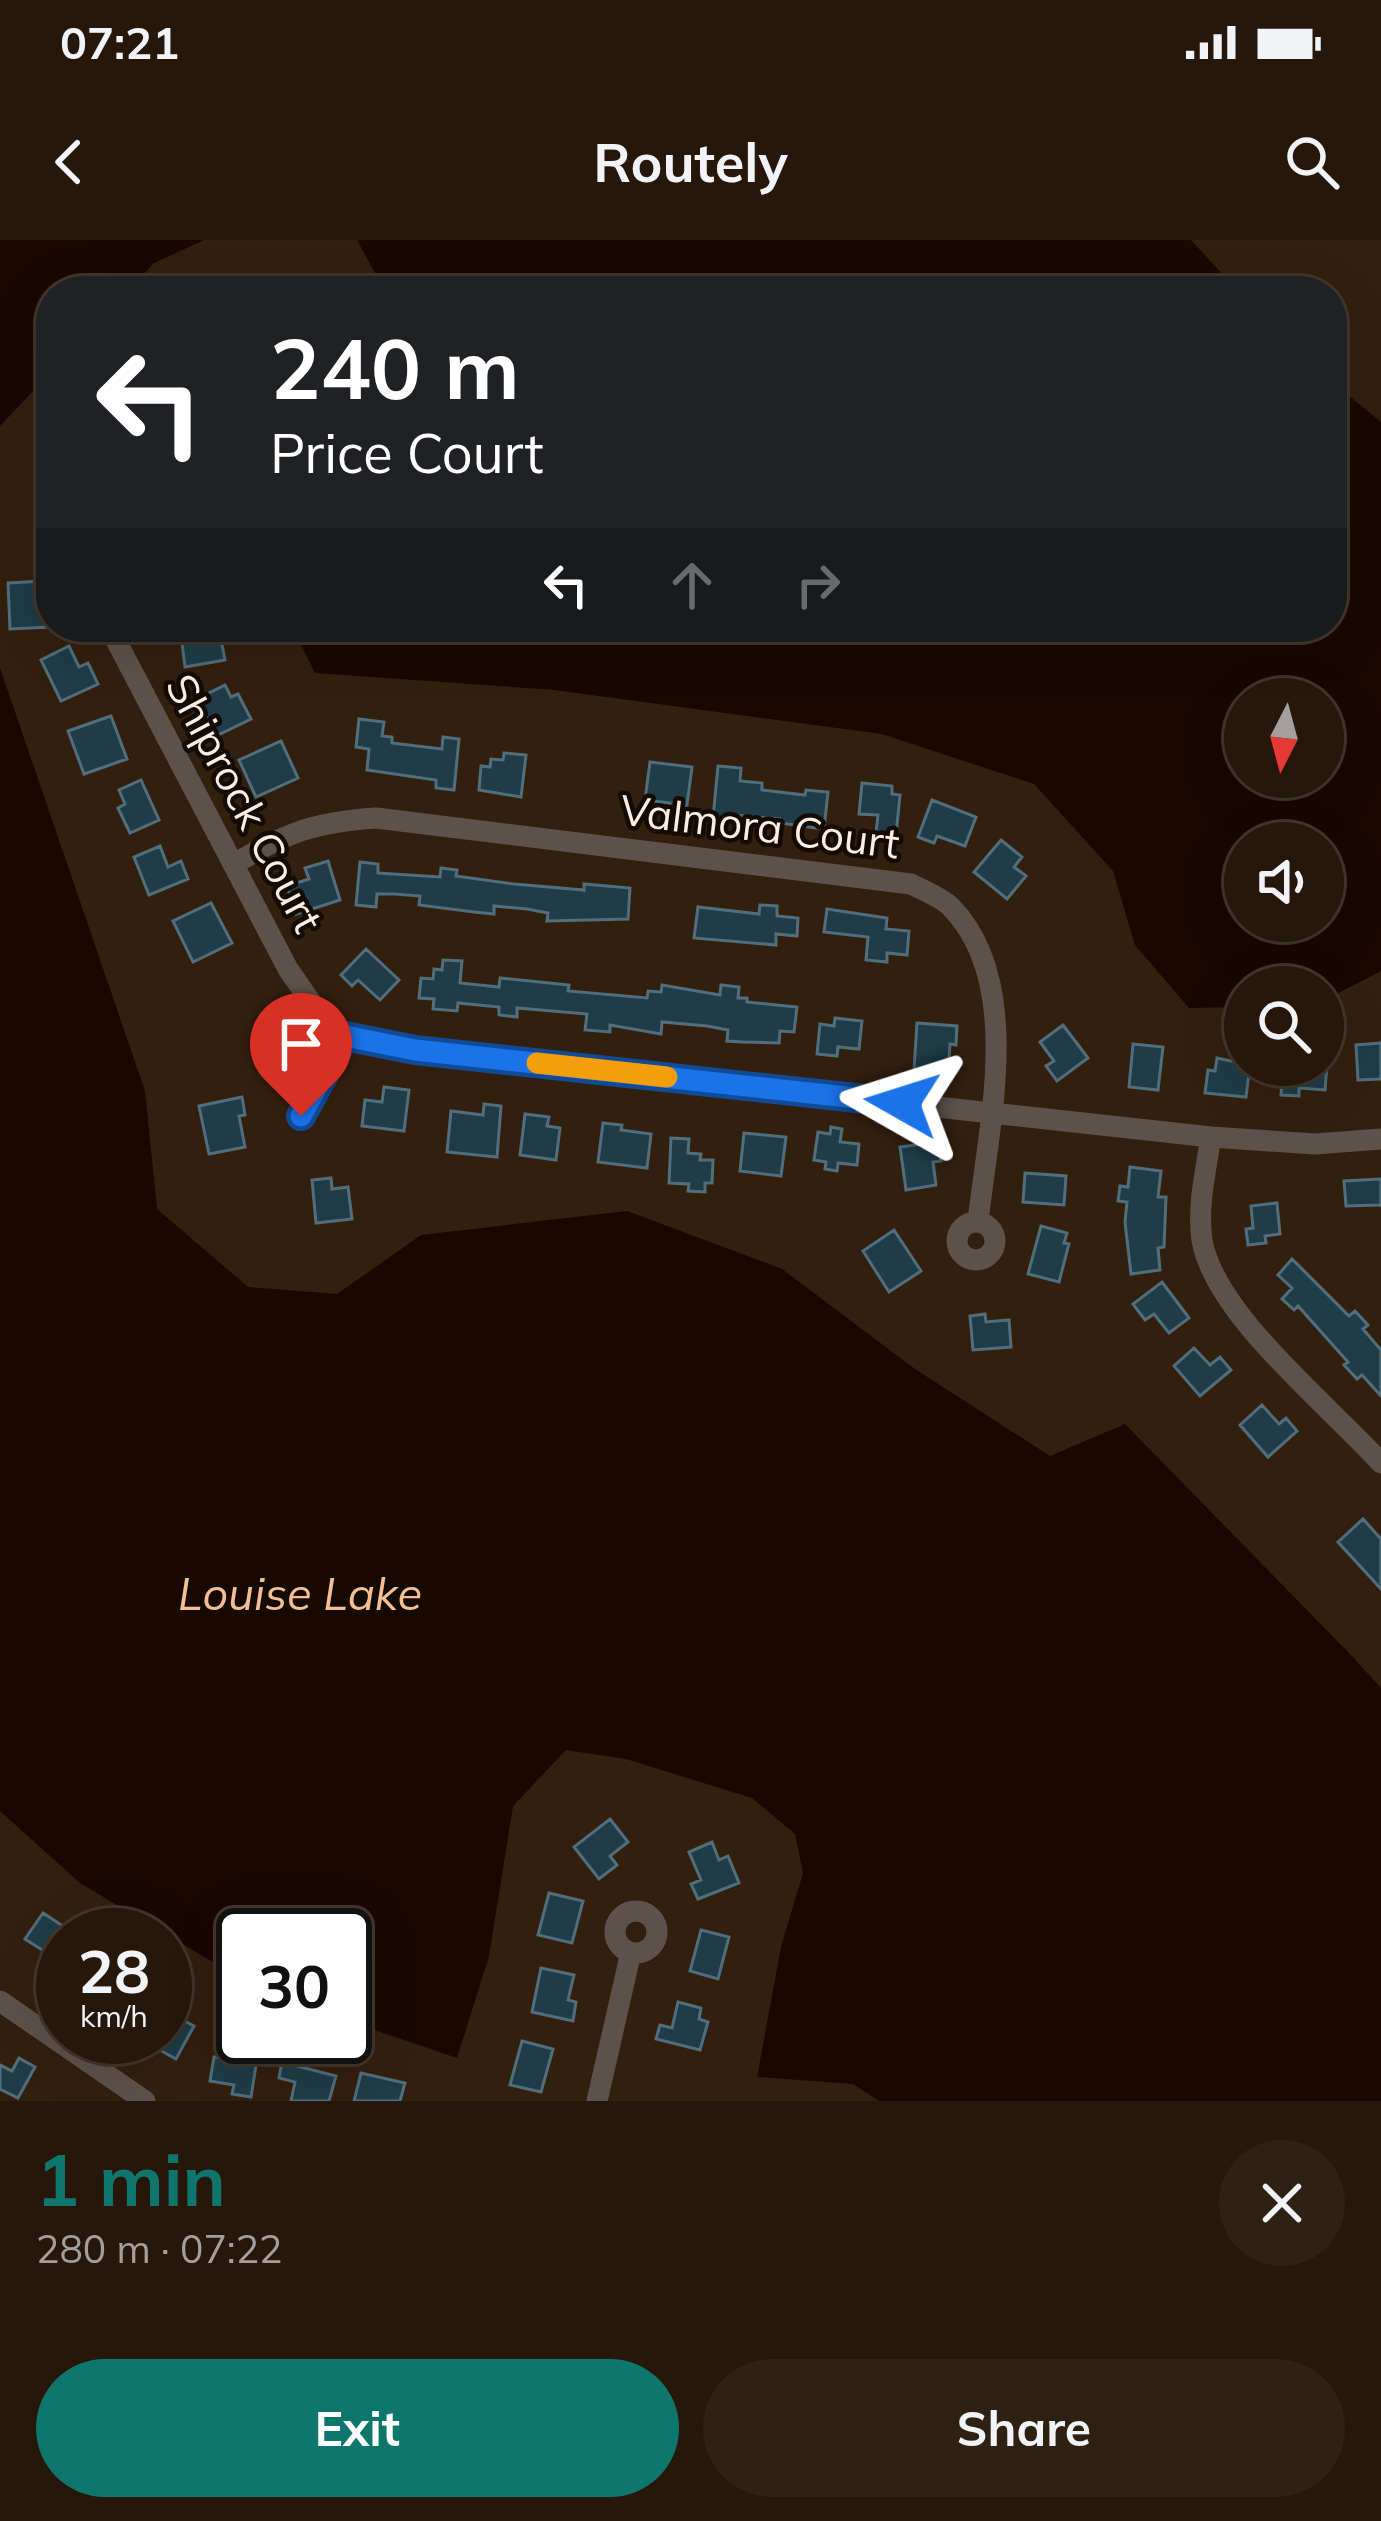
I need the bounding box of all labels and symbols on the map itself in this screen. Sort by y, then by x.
street label: Shiprock Court [155,665,335,941]
north arrow [1224,678,1344,798]
street label: Valmora Court [617,783,903,869]
pin [250,993,352,1116]
position arrow [839,1040,965,1166]
water label: Louise Lake [178,1565,422,1621]
speed limit sign: 30 [216,1908,372,2064]

